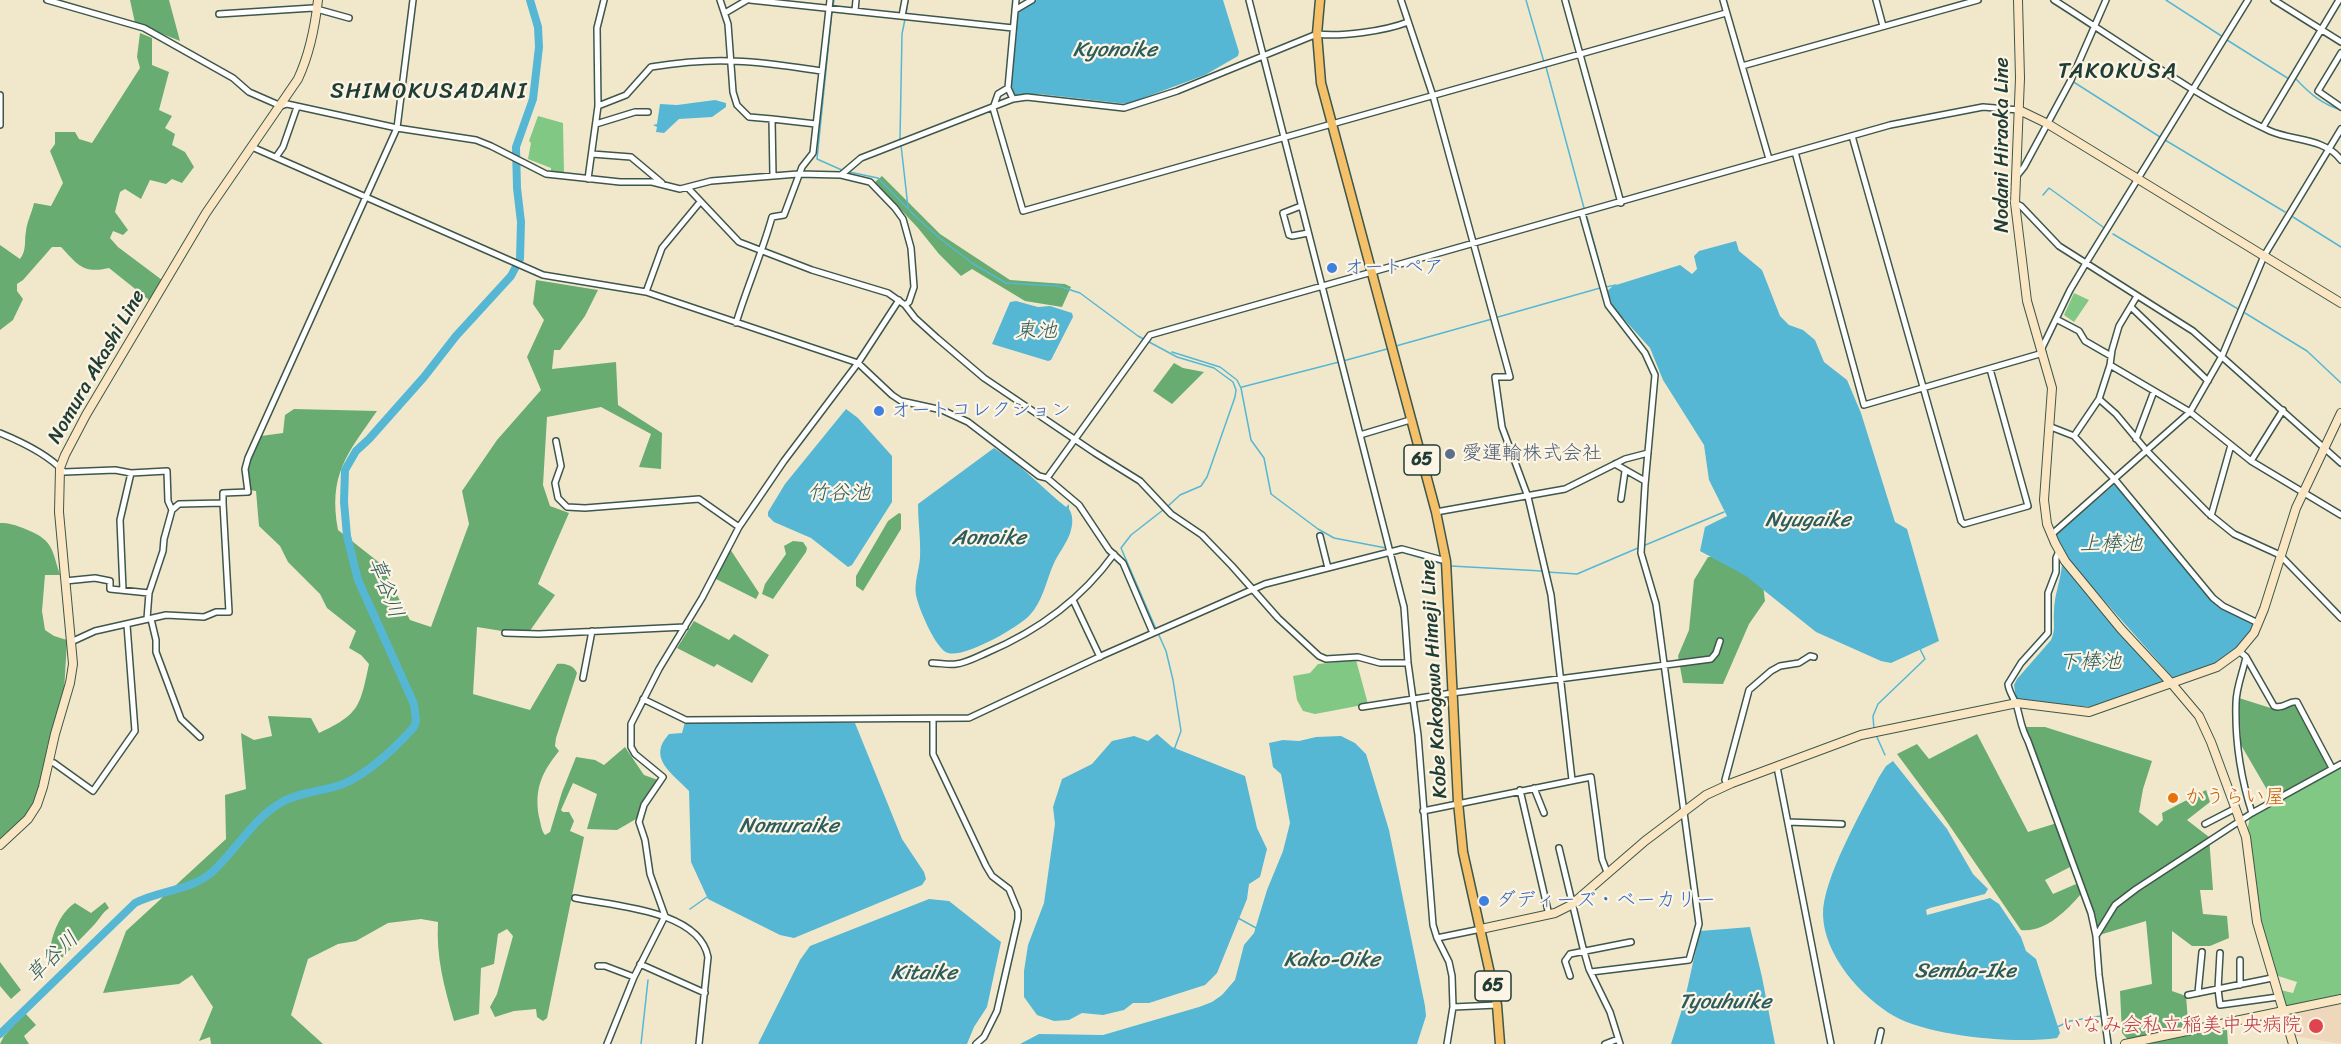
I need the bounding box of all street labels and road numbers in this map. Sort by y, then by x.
street label: Nodani Hiraoka Line [1991,57,2015,233]
street label: Nomura Akashi Line [43,286,151,448]
road number: 65 [1404,445,1440,475]
street label: Kobe Kakogawa Himeji Line [1417,559,1453,799]
road number: 65 [1475,971,1511,1001]

